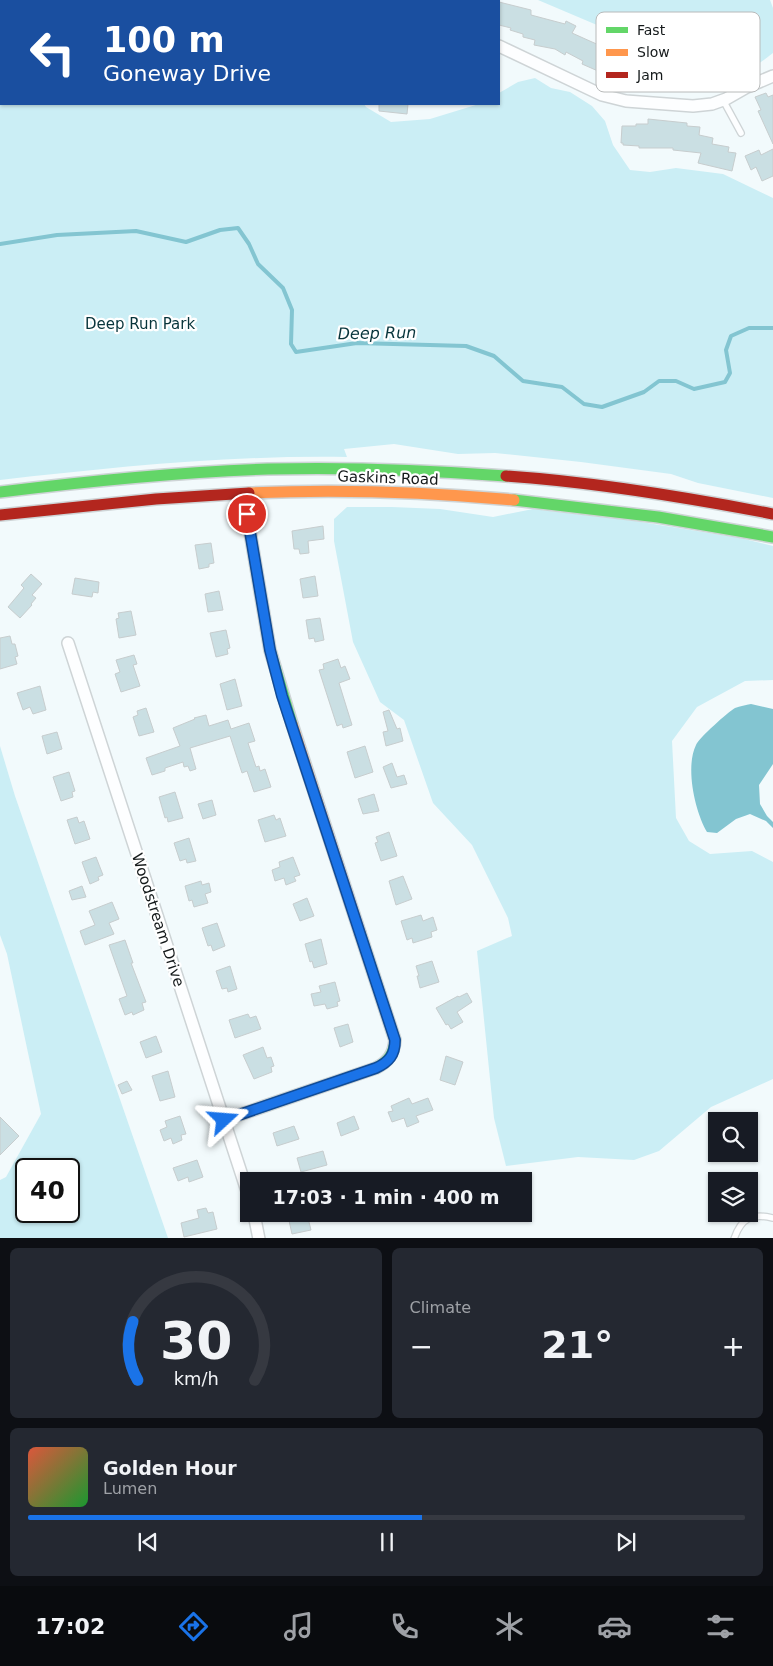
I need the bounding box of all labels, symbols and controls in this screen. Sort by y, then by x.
legend [596,12,760,92]
icon: left [20,20,85,85]
text: 100 m [103,20,225,60]
text: Fast [637,22,666,38]
text: Slow [637,44,670,60]
text: Goneway Drive [103,61,271,86]
text: Jam [636,67,663,83]
park label: Deep Run Park [85,315,195,333]
water label: Deep Run [338,323,416,343]
street label: Gaskins Road [337,467,439,489]
pin [226,493,268,535]
icon: arrive [233,500,261,528]
street label: Woodstream Drive [128,851,188,989]
position arrow [197,1093,249,1145]
map controls [708,1112,758,1222]
button: search [708,1112,758,1162]
speed limit sign: 40 [15,1158,80,1223]
button: layers [708,1172,758,1222]
text: 17:03 · 1 min · 400 m [272,1186,500,1208]
text: Climate [410,1298,471,1317]
text: 30 [160,1311,232,1371]
text: 21° [541,1323,613,1367]
text: − [410,1330,433,1363]
text: + [722,1330,745,1363]
text: km/h [173,1368,218,1389]
text: Golden Hour [103,1457,237,1479]
text: Lumen [103,1479,157,1498]
icon: previous [134,1528,162,1556]
icon: pause [373,1528,401,1556]
icon: next [612,1528,640,1556]
icon: directions [176,1609,211,1644]
icon: music [281,1609,316,1644]
icon: phone [387,1609,422,1644]
icon: climate [492,1609,527,1644]
icon: car [597,1609,632,1644]
icon: filters [703,1609,738,1644]
text: 17:02 [35,1614,105,1639]

